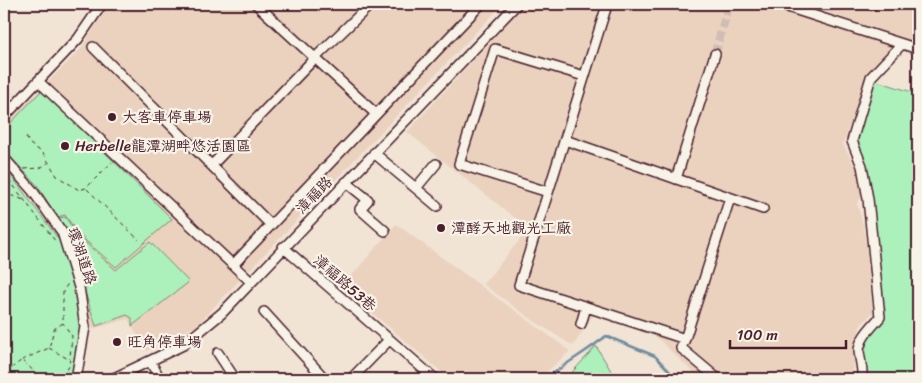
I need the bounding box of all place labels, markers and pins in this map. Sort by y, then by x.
place label: 大客車停車場 [122,104,212,130]
marker: 大客車停車場 [106,111,118,123]
place label: Herbelle龍潭湖畔悠活園區 [75,133,251,159]
marker: Herbelle龍潭湖畔悠活園區 [59,140,71,152]
place label: 潭酵天地觀光工廠 [451,215,571,241]
marker: 潭酵天地觀光工廠 [435,222,447,234]
place label: 旺角停車場 [127,329,202,355]
marker: 旺角停車場 [111,336,123,348]

